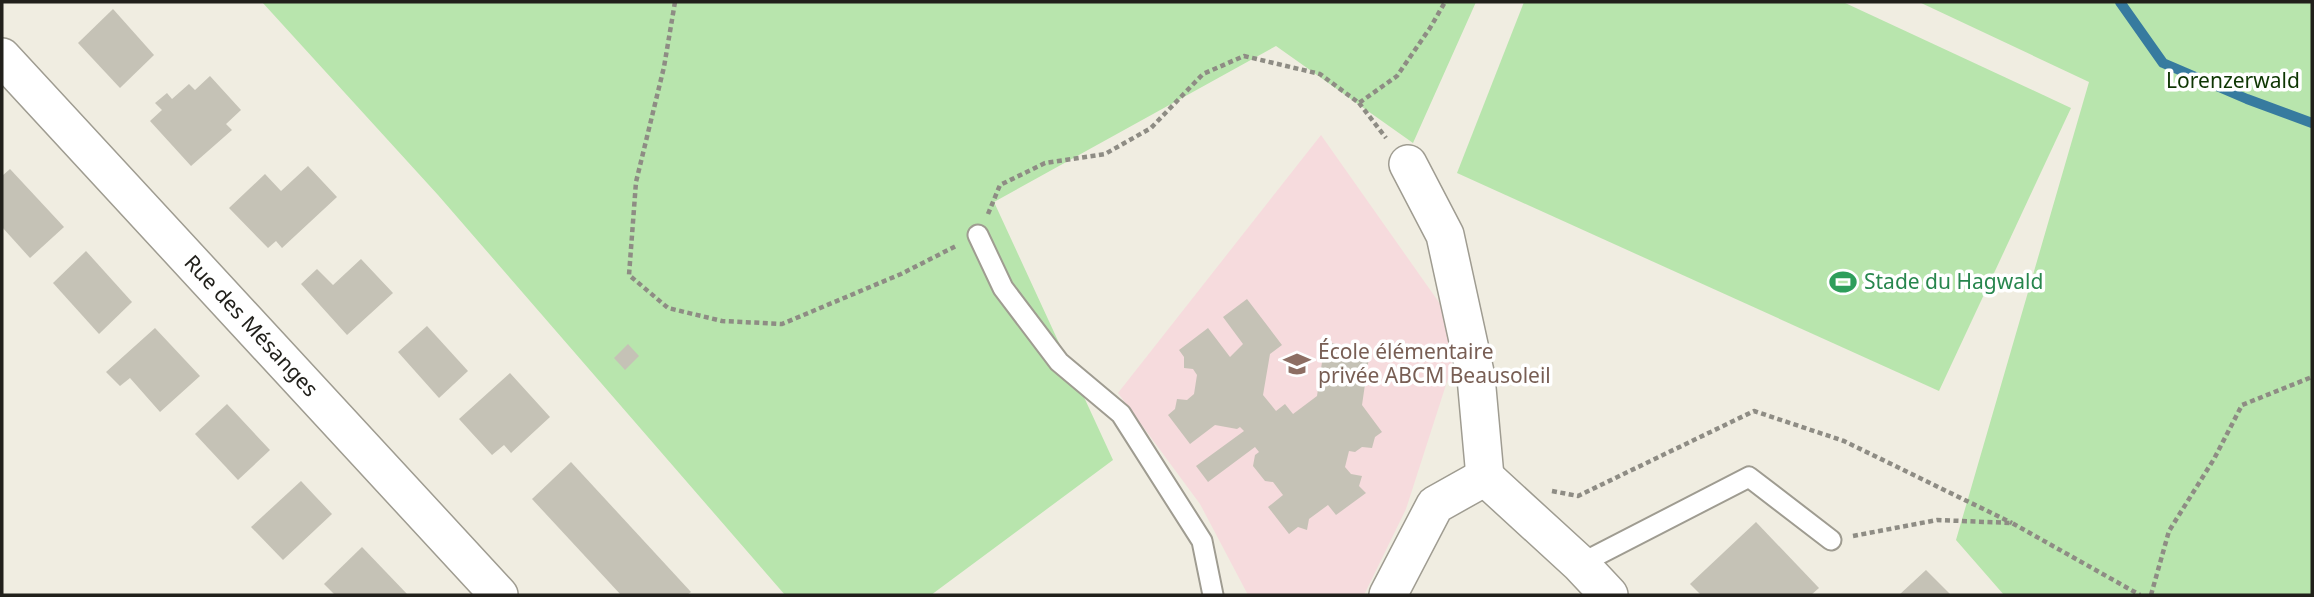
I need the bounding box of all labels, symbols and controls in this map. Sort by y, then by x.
park label: Lorenzerwald [2166,66,2300,94]
street label: Rue des Mésanges [179,248,325,402]
sports icon: Stade du Hagwald [1828,267,1858,297]
place label: Stade du Hagwald [1864,267,2043,295]
place label: École élémentaire privée ABCM Beausoleil [1318,337,1551,389]
school or university icon: École élémentaire privée ABCM Beausoleil [1282,349,1312,379]

